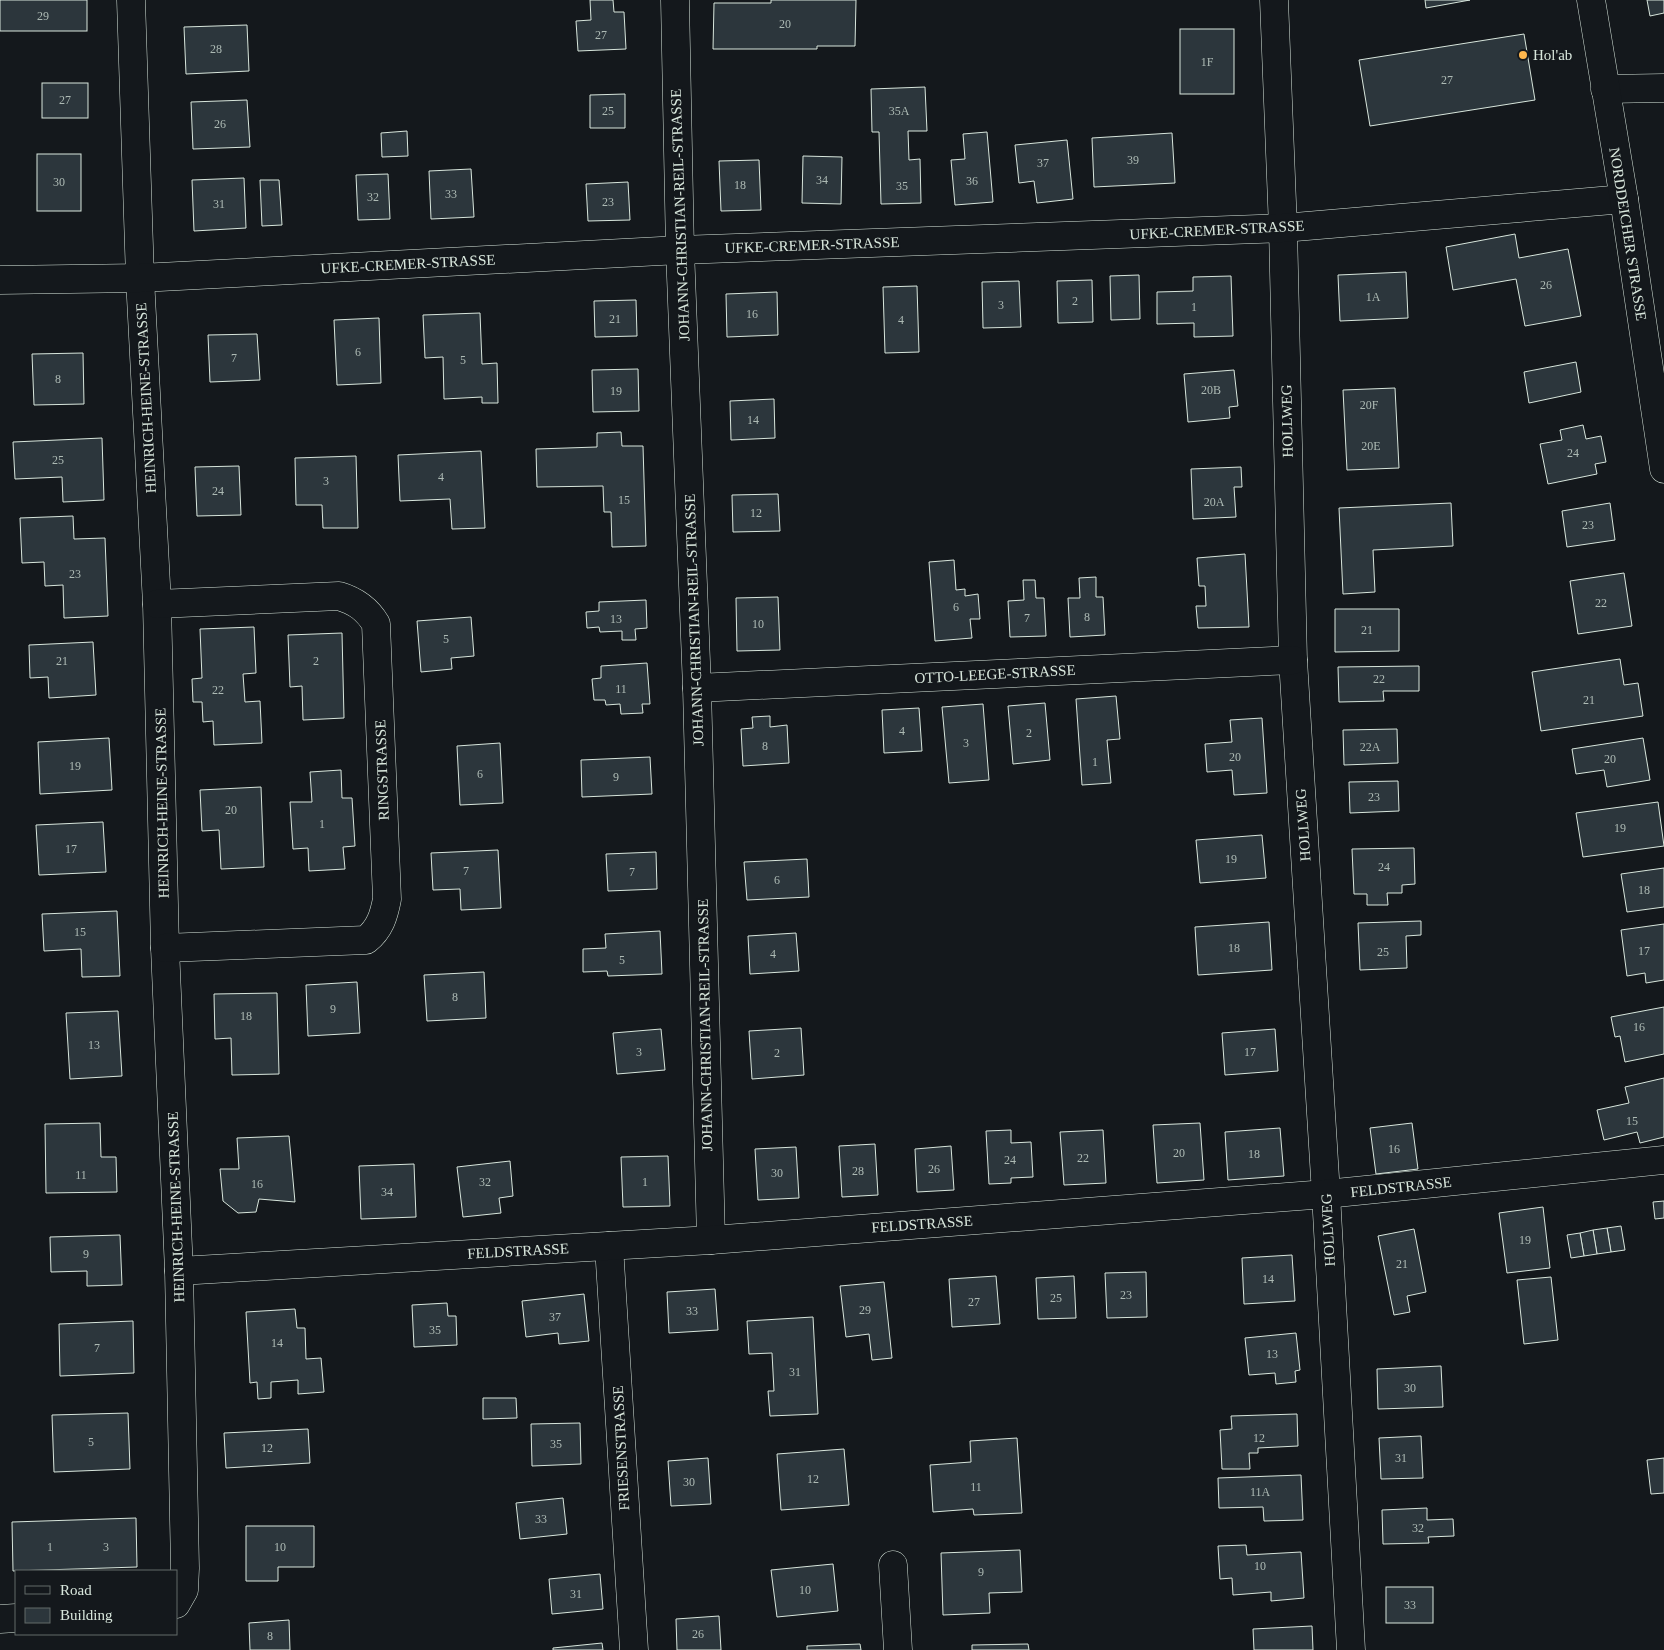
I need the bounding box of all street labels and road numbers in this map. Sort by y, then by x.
street label: JOHANN-CHRISTIAN-REIL-STRASSE [668,89,692,341]
street label: NORDDEICHER STRASSE [1606,146,1650,322]
street label: UFKE-CREMER-STRASSE [1129,217,1305,243]
street label: UFKE-CREMER-STRASSE [724,234,900,256]
street label: UFKE-CREMER-STRASSE [320,251,496,277]
street label: HEINRICH-HEINE-STRASSE [133,302,159,494]
street label: HOLLWEG [1278,384,1296,458]
street label: JOHANN-CHRISTIAN-REIL-STRASSE [682,494,706,746]
street label: OTTO-LEEGE-STRASSE [914,662,1076,686]
street label: HEINRICH-HEINE-STRASSE [152,707,172,899]
street label: RINGSTRASSE [372,719,392,821]
street label: HOLLWEG [1292,788,1314,862]
street label: JOHANN-CHRISTIAN-REIL-STRASSE [695,899,715,1151]
street label: HEINRICH-HEINE-STRASSE [165,1111,187,1303]
street label: FELDSTRASSE [1350,1174,1452,1200]
street label: HOLLWEG [1318,1193,1338,1267]
street label: FELDSTRASSE [871,1212,973,1236]
street label: FELDSTRASSE [467,1240,569,1262]
street label: FRIESENSTRASSE [610,1385,632,1511]

